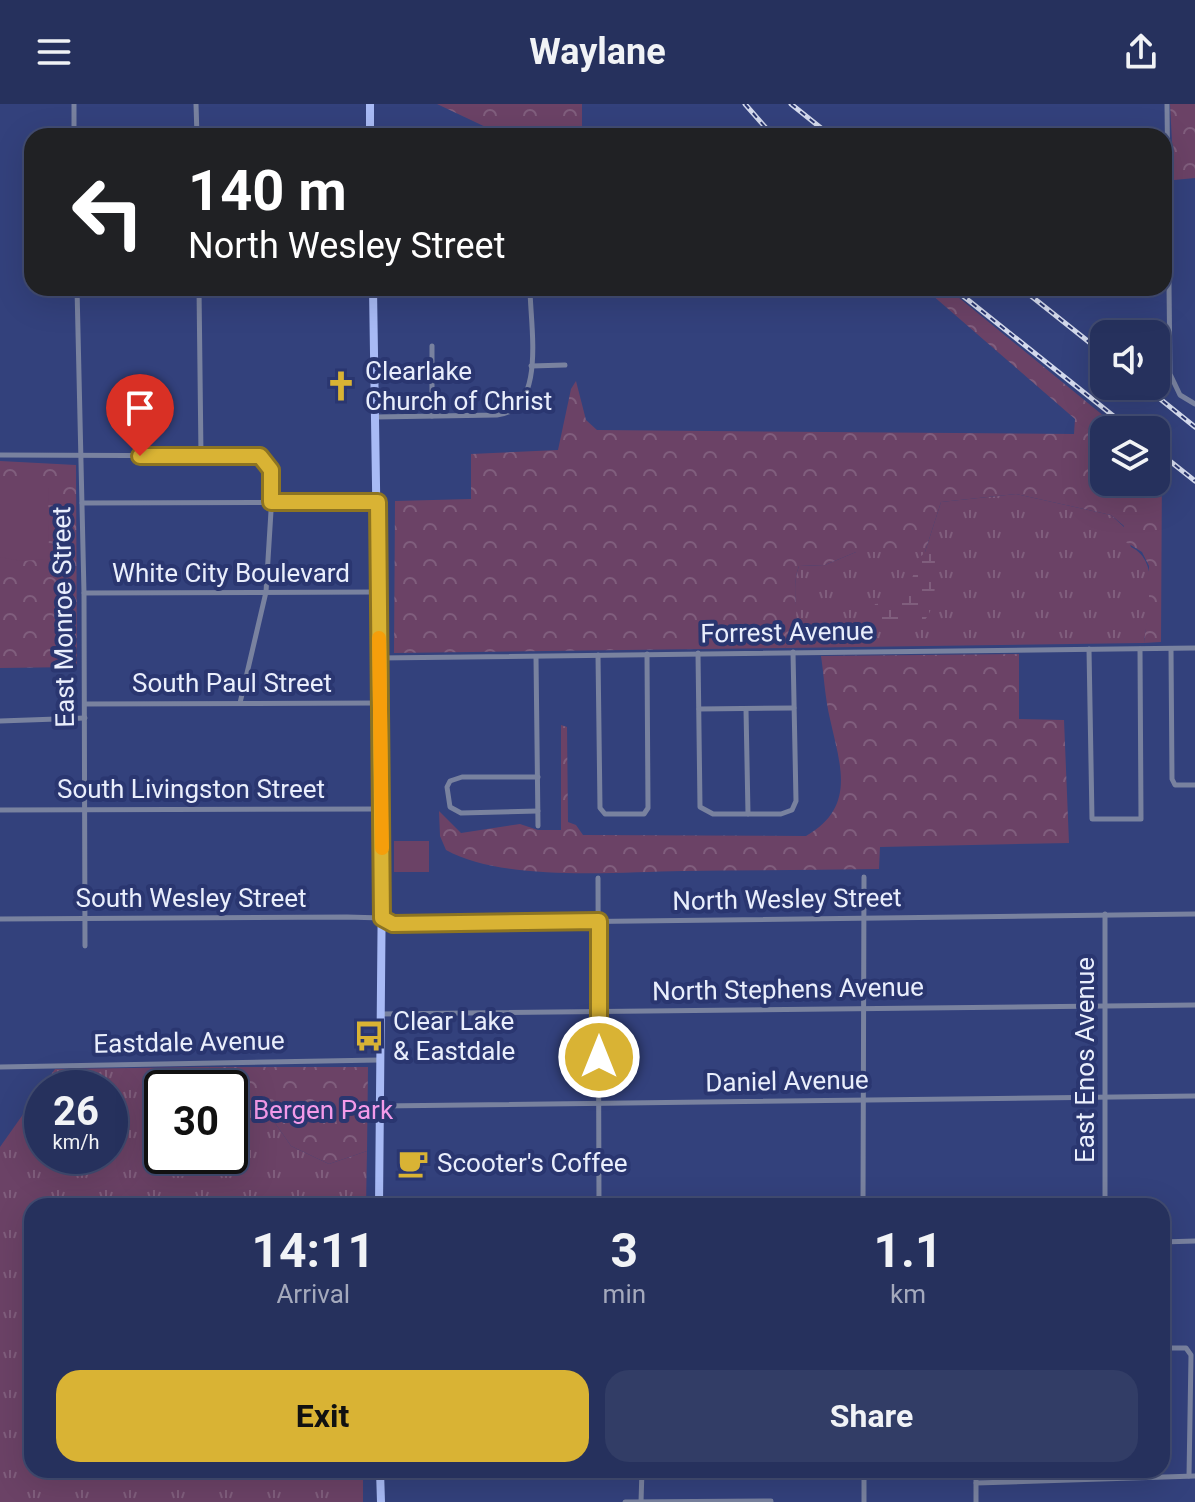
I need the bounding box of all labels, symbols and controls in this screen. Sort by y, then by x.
icon: menu [32,30,76,74]
icon: share [1119,30,1163,74]
text: Waylane [529,31,666,73]
text: 140 m [188,158,347,224]
icon: left [56,160,160,264]
text: North Wesley Street [188,225,505,267]
map controls [1090,320,1170,496]
button: sound [1090,320,1170,400]
place label: Clearlake Church of Christ [365,356,552,416]
church icon: Clearlake Church of Christ [324,369,358,403]
pin [106,374,174,456]
icon: arrive [118,386,162,430]
button: layers [1090,416,1170,496]
street label: East Monroe Street [46,506,80,728]
street label: White City Boulevard [112,558,350,588]
street label: Forrest Avenue [700,615,874,649]
street label: South Paul Street [132,668,332,698]
street label: South Livingston Street [57,774,325,804]
street label: North Wesley Street [672,882,902,916]
street label: South Wesley Street [75,883,307,913]
street label: East Enos Avenue [1070,957,1100,1163]
street label: North Stephens Avenue [652,972,924,1006]
place label: Clear Lake & Eastdale [393,1006,515,1066]
position arrow [557,1015,641,1099]
bus stop icon: Clear Lake & Eastdale [352,1019,386,1053]
street label: Eastdale Avenue [93,1025,285,1059]
street label: Daniel Avenue [705,1065,869,1097]
speed limit sign: 30 [144,1070,248,1174]
text: 26 [53,1088,99,1135]
park label: Bergen Park [253,1095,394,1125]
text: km/h [53,1130,99,1154]
cafe icon: Scooter's Coffee [396,1146,430,1180]
place label: Scooter's Coffee [437,1148,628,1178]
text: 14:11 [251,1222,375,1279]
text: 3 [611,1222,638,1279]
text: 1.1 [874,1222,943,1279]
text: Arrival [276,1279,350,1309]
text: min [603,1279,646,1309]
text: km [890,1279,926,1309]
button: Exit [56,1370,589,1462]
button: Share [605,1370,1138,1462]

